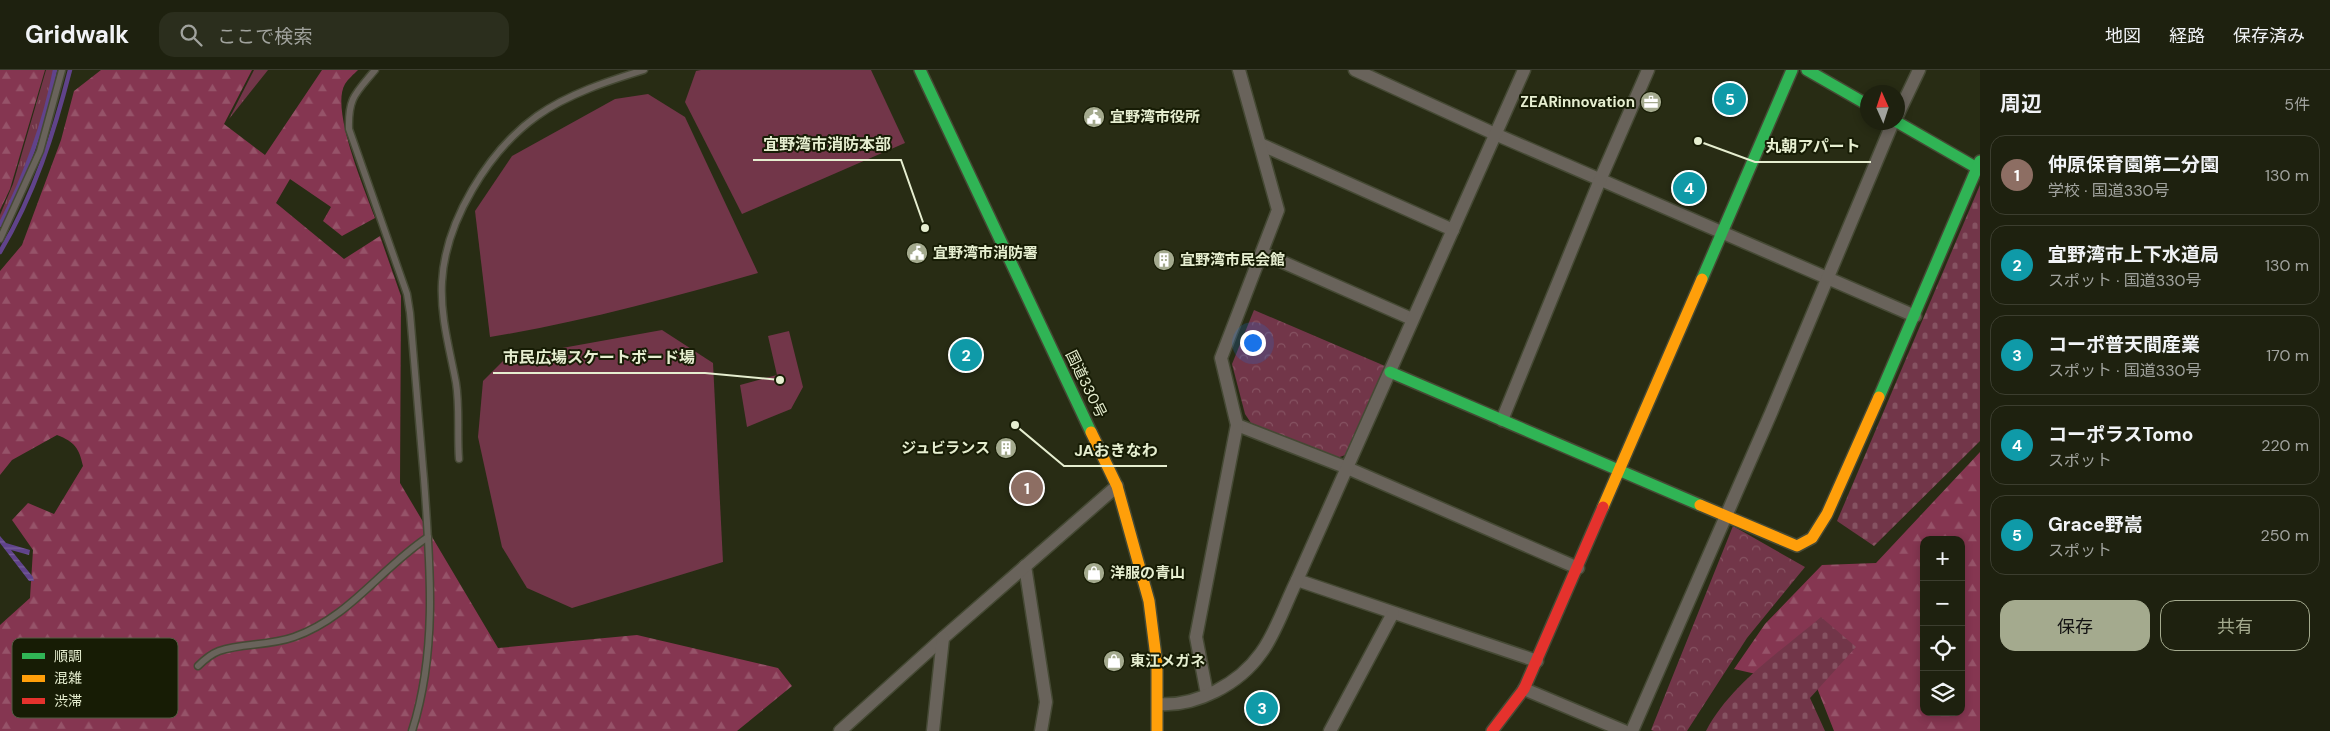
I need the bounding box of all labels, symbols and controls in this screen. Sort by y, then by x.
search box [159,12,509,57]
text: Gridwalk [25,19,129,50]
icon: search [177,21,205,49]
text: ここで検索 [217,24,312,49]
text: 地図 [2105,24,2141,48]
text: 経路 [2169,24,2205,48]
text: 保存済み [2233,24,2305,48]
pin: 5 [1714,80,1746,118]
north arrow [1860,85,1905,130]
office icon: ZEARinnovation [1639,90,1663,114]
text: 周辺 [2000,90,2042,118]
place label: ZEARinnovation [1520,92,1635,112]
text: 5件 [2284,94,2310,115]
public building icon: 宜野湾市役所 [1082,105,1106,129]
place label: 宜野湾市役所 [1110,107,1200,127]
callout: 宜野湾市消防本部 [753,129,901,160]
callout: 丸朝アパート [1755,131,1871,162]
text: 宜野湾市消防本部 [763,134,891,155]
text: 丸朝アパート [1765,136,1861,157]
text: 仲原保育園第二分園 [2048,152,2219,177]
text: 1 [2014,165,2020,186]
text: 130 m [2265,165,2309,186]
pin: 4 [1673,169,1705,207]
text: 学校 · 国道330号 [2048,180,2170,201]
public building icon: 宜野湾市消防署 [905,241,929,265]
text: 宜野湾市上下水道局 [2048,242,2219,267]
place label: 宜野湾市消防署 [933,243,1038,263]
building icon: 宜野湾市民会館 [1152,248,1176,272]
place label: 宜野湾市民会館 [1180,250,1285,270]
text: 2 [2012,255,2022,276]
text: 130 m [2265,255,2309,276]
text: スポット · 国道330号 [2048,270,2202,291]
your location [1240,330,1266,356]
text: コーポ普天間産業 [2048,332,2200,357]
pin: 2 [950,336,982,374]
callout: 市民広場スケートボード場 [493,342,705,373]
text: 3 [2012,345,2022,366]
text: 170 m [2266,345,2309,366]
text: 市民広場スケートボード場 [503,347,695,368]
street label: 国道330号 [1061,347,1111,421]
text: スポット · 国道330号 [2048,360,2202,381]
text: コーポラスTomo [2048,422,2193,447]
callout: JAおきなわ [1064,435,1167,466]
text: 4 [2012,435,2022,456]
text: 220 m [2261,435,2309,456]
building icon: ジュビランス [994,436,1018,460]
place label: ジュビランス [901,438,990,458]
text: JAおきなわ [1074,440,1158,461]
text: スポット [2048,450,2112,471]
pin: 1 [1011,469,1043,507]
text: Grace野嵩 [2048,512,2143,537]
text: 5 [2012,525,2022,546]
text: 250 m [2261,525,2309,546]
map controls [1920,536,1965,716]
button: + [1920,536,1965,581]
text: スポット [2048,540,2112,561]
shop icon: 洋服の青山 [1082,561,1106,585]
place label: 洋服の青山 [1110,563,1185,583]
button: − [1920,581,1965,626]
button: 保存 [2000,600,2150,651]
button: 共有 [2160,600,2310,651]
button: locate [1920,626,1965,671]
legend [12,638,178,718]
text: 順調 [54,647,82,665]
shop icon: 東江メガネ [1102,649,1126,673]
place label: 東江メガネ [1130,651,1205,671]
text: 混雑 [54,669,82,687]
button: layers [1920,671,1965,716]
pin: 3 [1246,689,1278,727]
text: 渋滞 [54,692,82,710]

